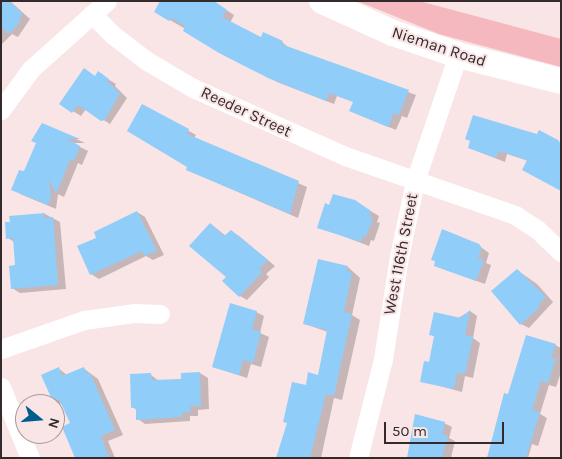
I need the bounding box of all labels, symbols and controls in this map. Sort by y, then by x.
street label: Nieman Road [389,23,489,71]
street label: Reeder Street [198,83,294,141]
street label: West 116th Street [380,192,422,316]
north arrow [15,394,65,444]
scale bar [387,412,507,444]
text: N [44,416,63,431]
text: 50 m [392,422,427,440]

